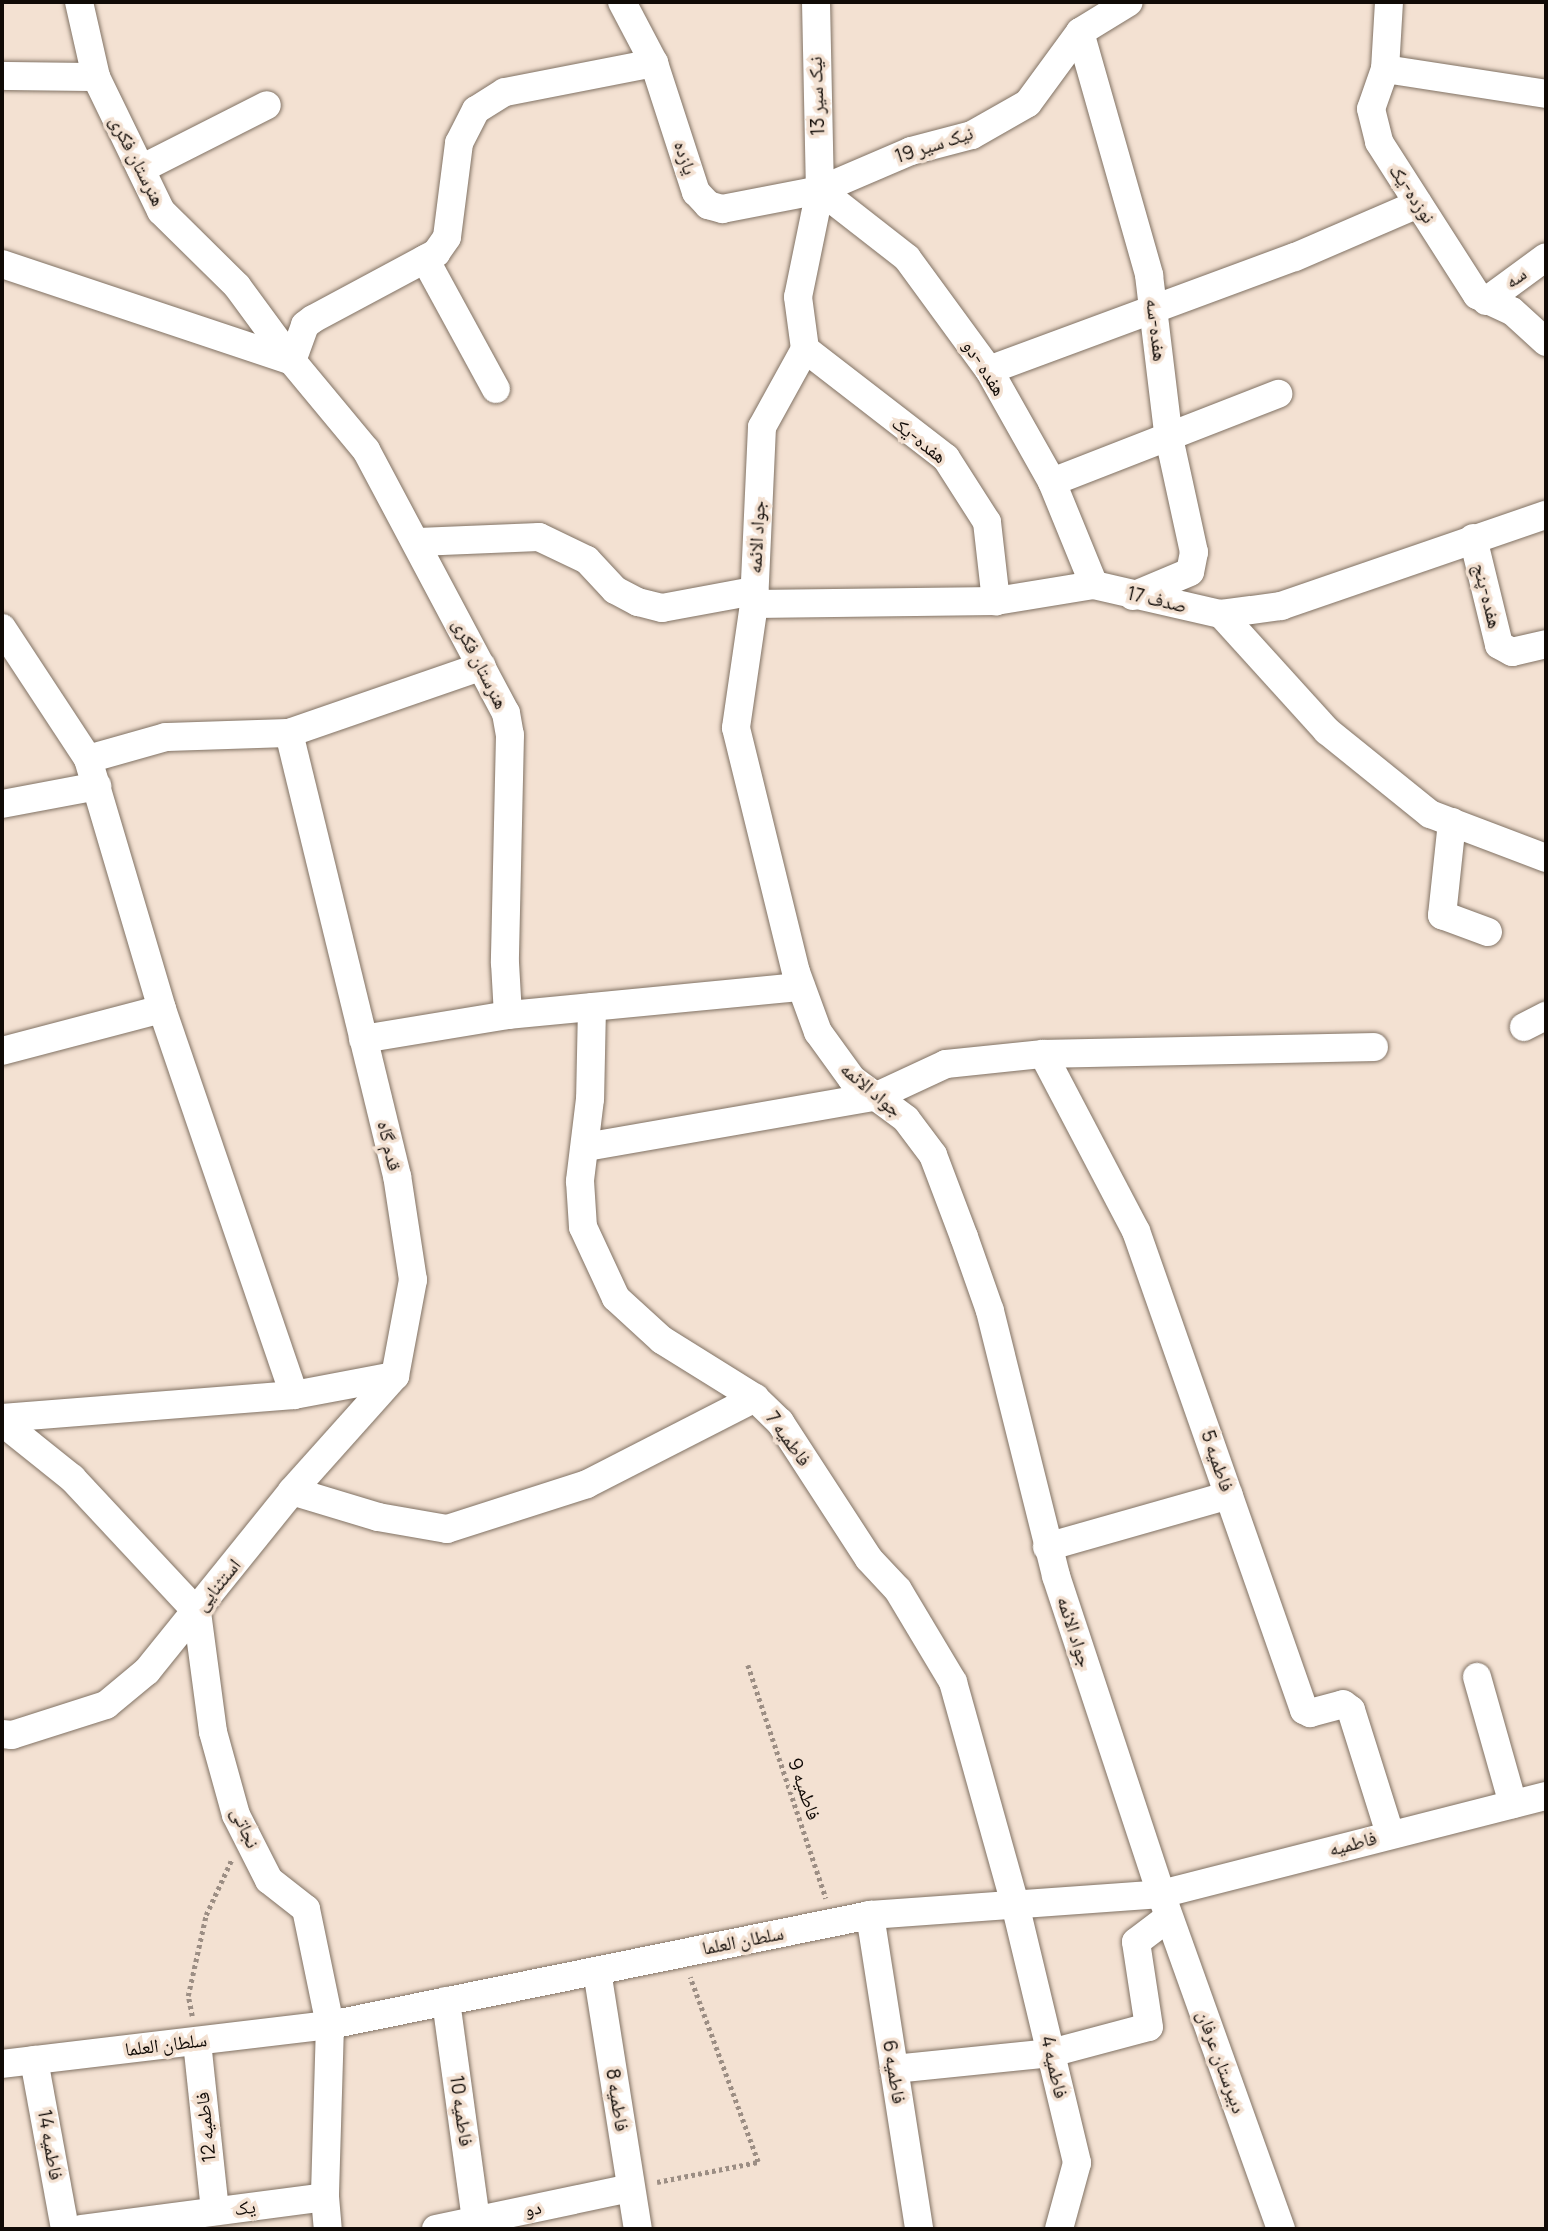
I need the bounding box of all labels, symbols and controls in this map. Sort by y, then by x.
street label: نیک سیر 13 [804,56,830,136]
street label: هنرستان فکری [105,112,169,210]
street label: نیک سیر 19 [892,122,976,168]
street label: یازده [669,138,701,178]
street label: نوزده-یک [1384,160,1440,228]
street label: سه [1501,263,1531,293]
street label: هفده-سه [1141,297,1171,363]
street label: هفده -دو [957,336,1011,400]
street label: هفده-یک [887,412,951,468]
street label: جواد الائمه [744,500,770,574]
street label: هفده-پنج [1468,561,1506,631]
street label: صدف 17 [1125,582,1189,618]
street label: هنرستان فکری [448,615,512,713]
street label: جواد الائمه [836,1058,906,1122]
street label: قدم گاه [372,1119,406,1173]
street label: فاطمیه 7 [761,1407,815,1471]
street label: فاطمیه 5 [1196,1427,1238,1495]
street label: استثنایی [190,1554,246,1616]
street label: جواد الائمه [1052,1594,1096,1670]
street label: فاطمیه 9 [783,1755,825,1823]
street label: نجاتی [226,1804,264,1852]
street label: فاطمیه [1327,1827,1379,1861]
street label: سلطان العلما [700,1922,786,1960]
street label: دبیرستان عرفان [1192,2007,1250,2117]
street label: سلطان العلما [124,2029,208,2061]
street label: فاطمیه 4 [1036,2033,1072,2101]
street label: فاطمیه 6 [878,2039,910,2105]
street label: فاطمیه 8 [601,2067,633,2133]
street label: فاطمیه 10 [445,2074,477,2148]
street label: فاطمیه 12 [191,2091,221,2163]
street label: فاطمیه 14 [33,2108,67,2182]
street label: یک [233,2195,257,2221]
street label: دو [522,2196,544,2222]

